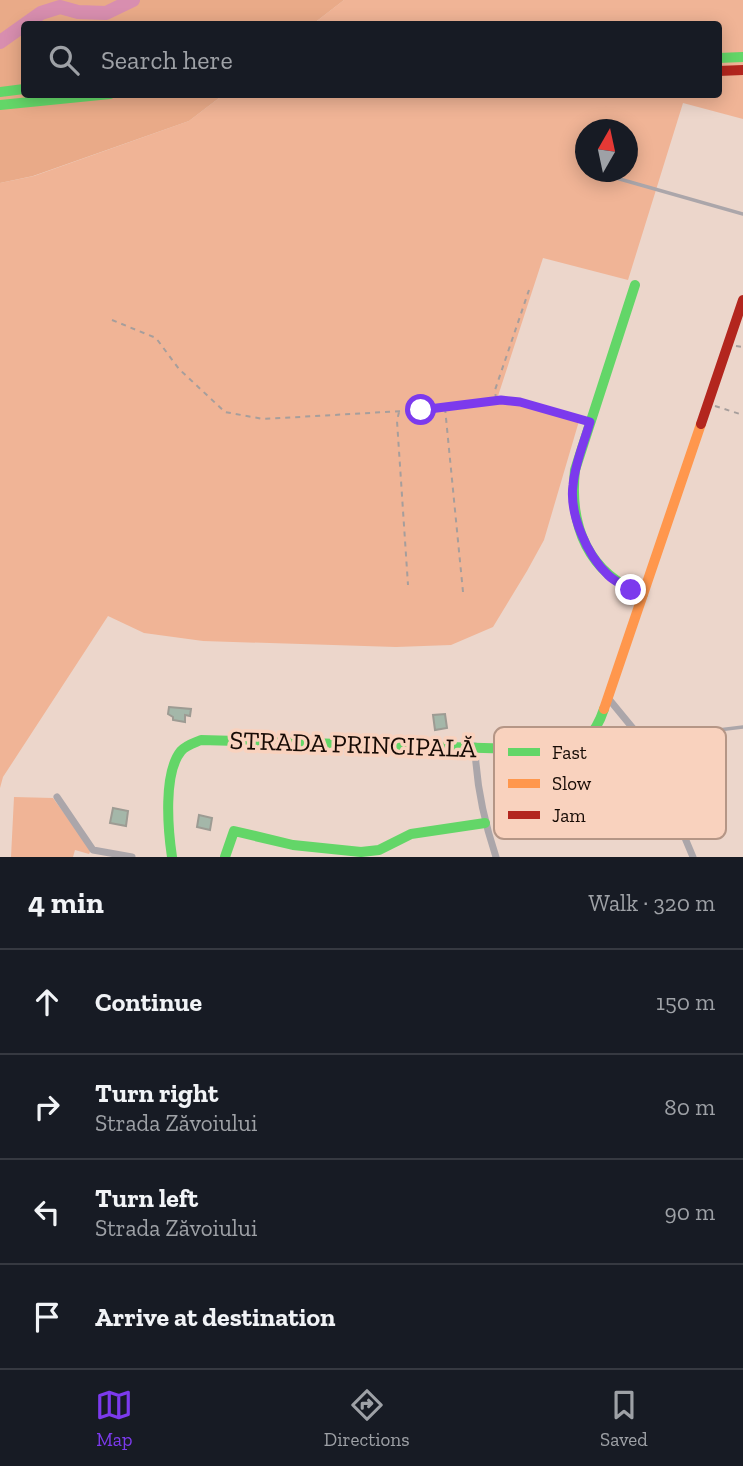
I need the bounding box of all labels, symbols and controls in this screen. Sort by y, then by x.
search box [21,21,722,98]
icon: search [45,41,83,79]
text: Search here [101,44,233,76]
north arrow [575,119,638,182]
route start [405,394,436,425]
route end [615,574,646,605]
street label: STRADA PRINCIPALĂ [229,724,478,764]
legend [494,727,726,839]
text: Fast [552,741,587,764]
text: Slow [552,772,592,795]
text: Jam [552,804,586,827]
text: 4 min [28,885,104,921]
text: Walk · 320 m [588,889,715,917]
icon: ahead [28,983,66,1021]
text: Continue [95,986,202,1018]
text: 150 m [656,988,715,1016]
text: Turn right [95,1077,218,1109]
icon: right [28,1088,66,1126]
text: 80 m [664,1093,715,1121]
text: Strada Zăvoiului [95,1109,257,1137]
text: Turn left [95,1182,198,1214]
icon: left [28,1193,66,1231]
text: 90 m [664,1198,715,1226]
text: Strada Zăvoiului [95,1214,257,1242]
icon: arrive [28,1298,66,1336]
text: Arrive at destination [95,1301,335,1333]
tab: Map [95,1386,133,1451]
tab: Directions [324,1386,410,1451]
tab: Saved [600,1386,648,1451]

